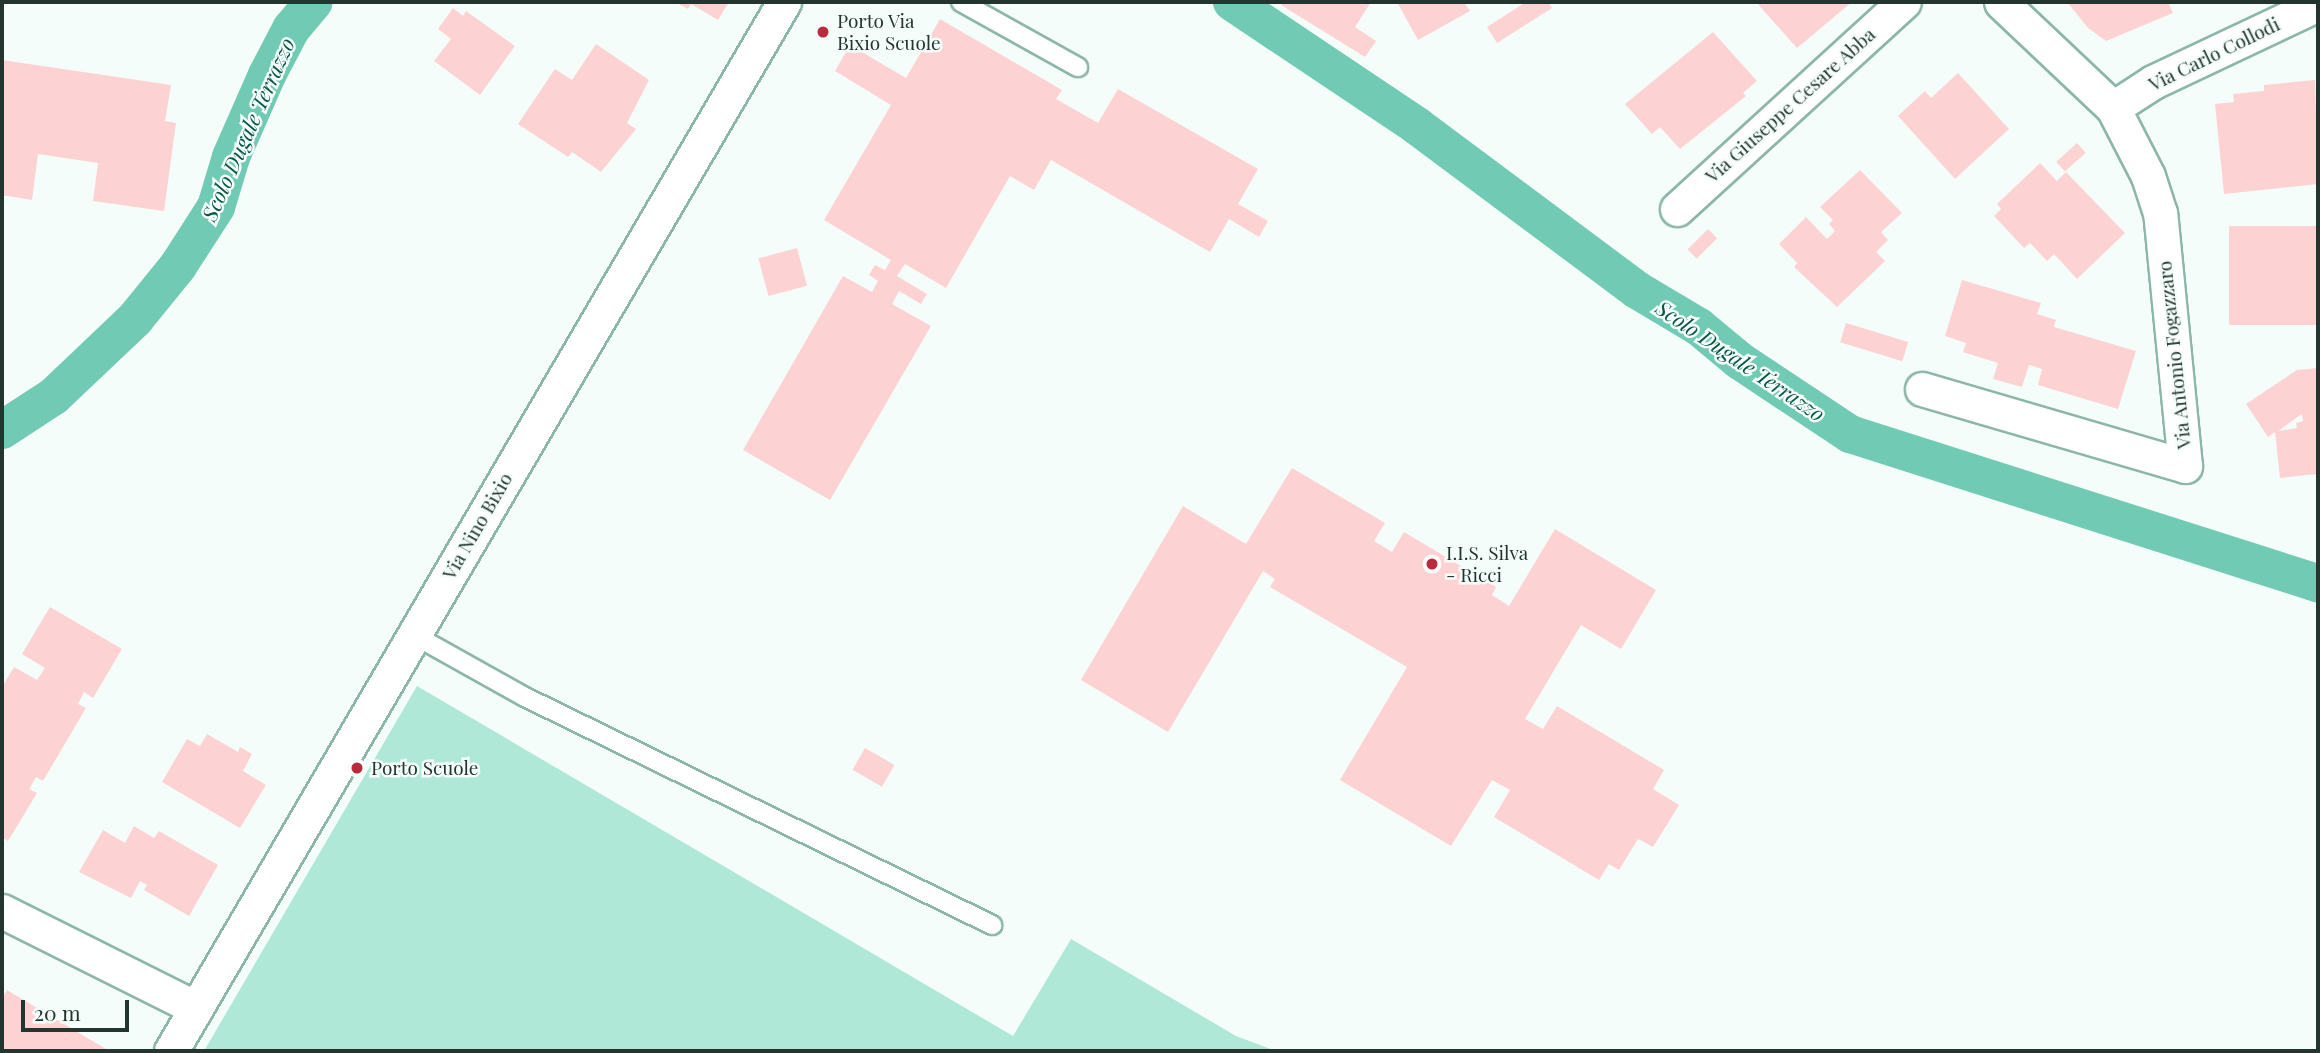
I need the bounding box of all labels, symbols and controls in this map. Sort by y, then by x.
place label: Porto Via Bixio Scuole [837,10,940,54]
street label: Via Carlo Collodi [2145,12,2283,96]
street label: Via Giuseppe Cesare Abba [1700,22,1880,188]
marker: Porto Via Bixio Scuole [815,24,831,40]
water label: Scolo Dugale Terrazzo [195,34,299,224]
street label: Via Antonio Fogazzaro [2153,259,2195,451]
water label: Scolo Dugale Terrazzo [1652,294,1830,426]
street label: Via Nino Bixio [437,469,517,583]
place label: I.I.S. Silva - Ricci [1446,542,1528,586]
marker: I.I.S. Silva - Ricci [1424,556,1440,572]
place label: Porto Scuole [371,757,478,779]
marker: Porto Scuole [349,760,365,776]
scale bar [24,986,133,1030]
text: 20 m [34,998,81,1026]

